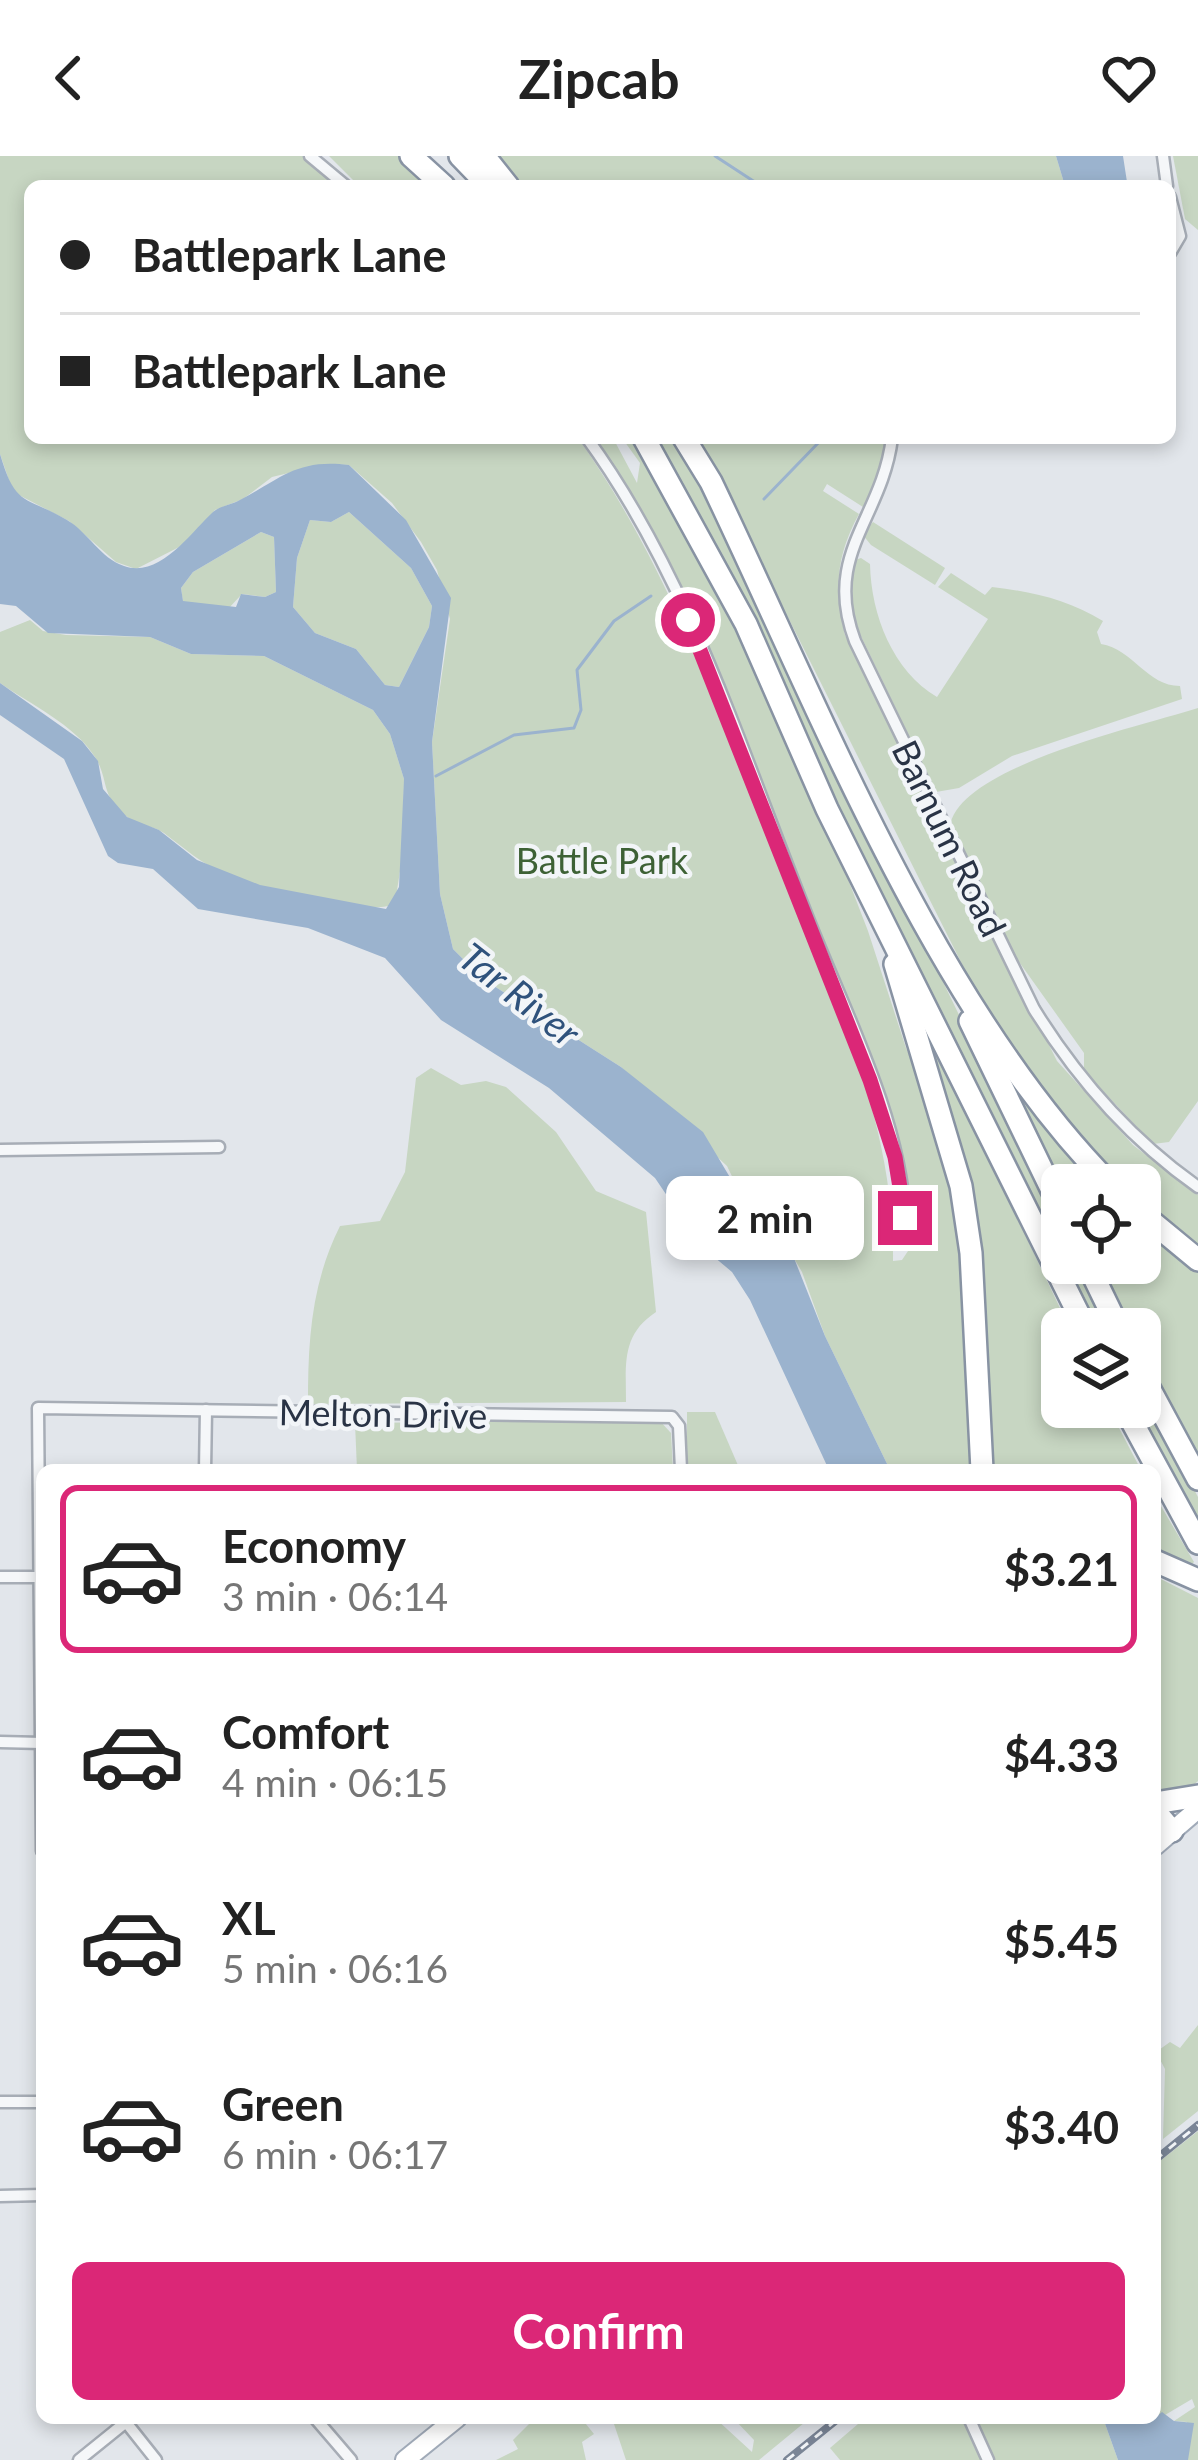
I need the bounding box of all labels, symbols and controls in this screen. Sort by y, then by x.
icon: back [36,45,102,111]
icon: heart [1096,45,1162,111]
text: Zipcab [518,46,680,111]
text: Battlepark Lane [132,228,446,282]
text: Battlepark Lane [132,344,446,398]
route start [661,593,715,647]
street label: Barnum Road [884,733,1016,943]
park label: Battle Park [516,838,689,882]
water label: Tar River [451,933,590,1056]
map controls [1041,1164,1161,1428]
button: locate [1041,1164,1161,1284]
callout: 2 min [665,1176,863,1260]
route end [878,1191,932,1245]
text: 2 min [717,1195,813,1241]
button: layers [1041,1308,1161,1428]
street label: Melton Drive [278,1389,488,1437]
icon: car [78,1515,186,1623]
text: Economy [222,1519,406,1573]
text: $3.21 [1004,1542,1119,1596]
text: 3 min · 06:14 [222,1573,448,1619]
icon: car [78,1701,186,1809]
text: Comfort [222,1705,389,1759]
text: $4.33 [1004,1728,1119,1782]
text: 4 min · 06:15 [222,1759,448,1805]
icon: car [78,1887,186,1995]
text: XL [222,1891,276,1945]
text: $5.45 [1004,1914,1119,1968]
text: 5 min · 06:16 [222,1945,448,1991]
icon: car [78,2073,186,2181]
text: Green [222,2077,344,2131]
text: $3.40 [1004,2100,1119,2154]
text: 6 min · 06:17 [222,2131,448,2177]
button: Confirm [72,2262,1125,2400]

